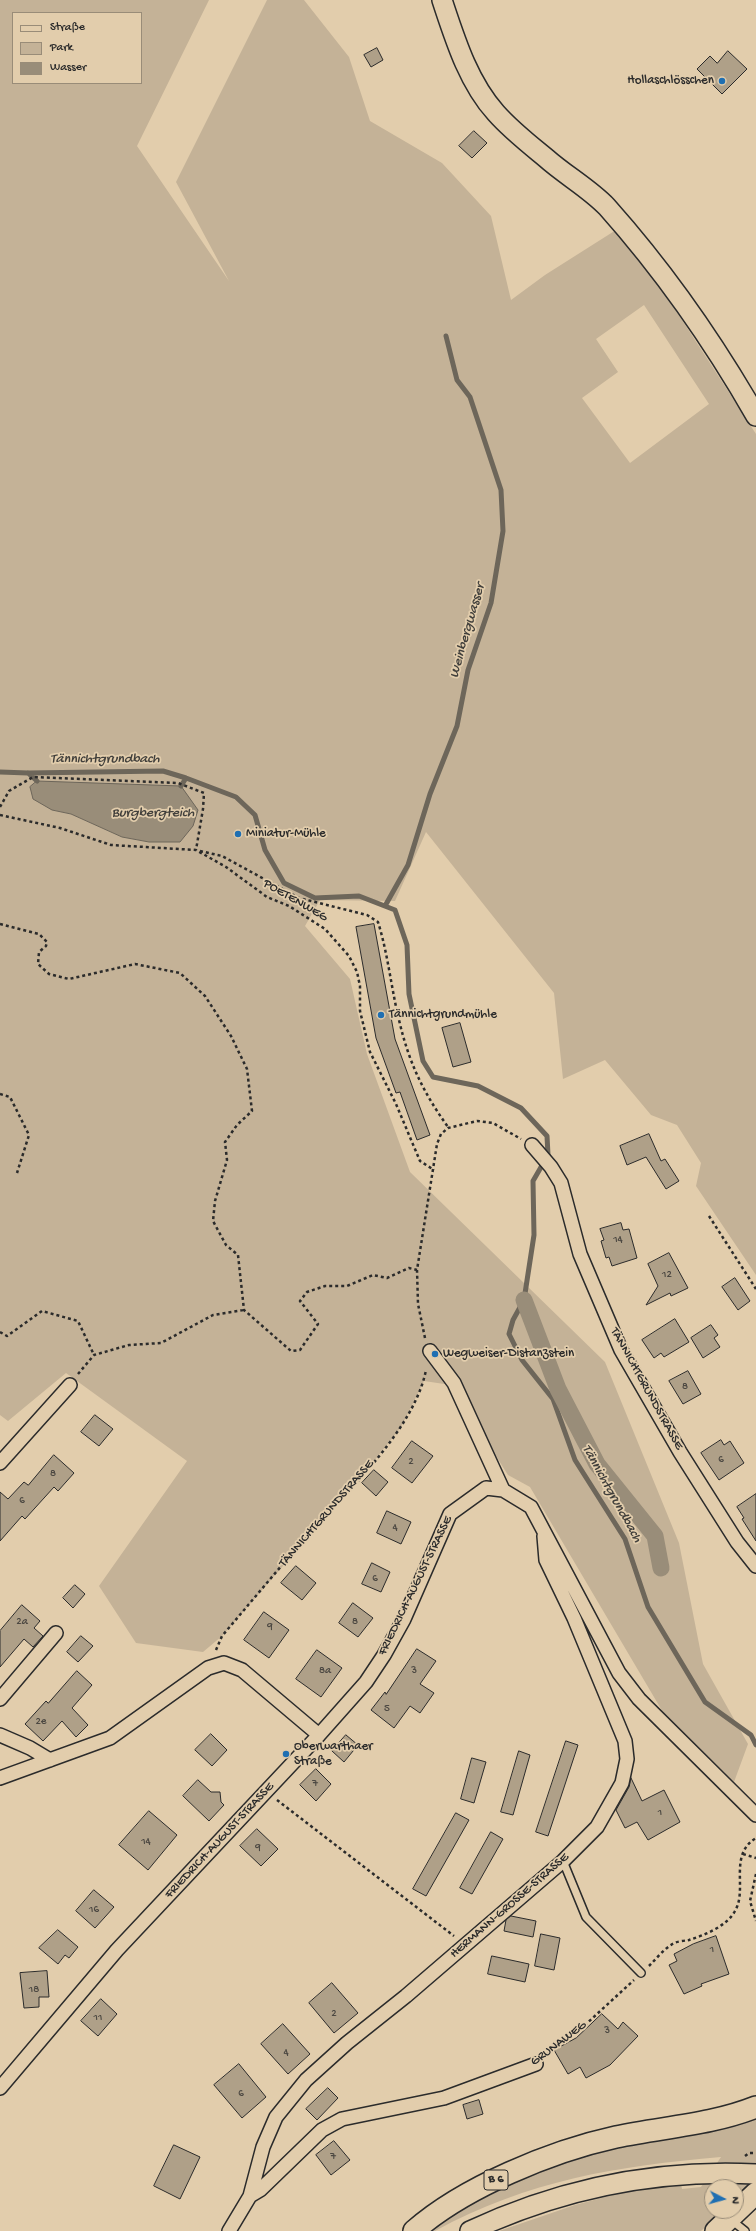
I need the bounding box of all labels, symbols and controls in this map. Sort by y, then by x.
legend [12,12,142,84]
text: Straße [50,21,85,35]
text: Park [50,41,73,55]
text: Wasser [50,61,86,75]
place label: Hollaschlösschen [627,73,714,89]
marker: Hollaschlösschen [717,76,727,86]
water label: Weinbergwasser [446,582,490,680]
water label: Tännichtgrundbach [50,752,160,768]
water label: Burgbergteich [112,806,194,822]
place label: Miniatur-Mühle [246,826,326,842]
marker: Miniatur-Mühle [233,829,243,839]
street label: POETENWEG [260,876,330,926]
place label: Tännichtgrundmühle [389,1007,497,1023]
marker: Tännichtgrundmühle [376,1010,386,1020]
house number: 14 [613,1233,623,1247]
house number: 12 [662,1268,672,1282]
street label: TÄNNICHTGRUNDSTRASSE [606,1325,686,1453]
place label: Wegweiser-Distanzstein [443,1346,574,1362]
marker: Wegweiser-Distanzstein [430,1349,440,1359]
house number: 8 [682,1380,688,1394]
water label: Tännichtgrundbach [577,1442,645,1546]
house number: 6 [718,1453,724,1467]
house number: 2 [408,1455,414,1469]
street label: TÄNNICHTGRUNDSTRASSE [276,1457,378,1571]
house number: 8 [50,1467,56,1481]
house number: 6 [19,1494,25,1508]
street label: FRIEDRICH-AUGUST-STRASSE [375,1514,457,1658]
house number: 4 [392,1521,398,1535]
house number: 6 [372,1572,378,1586]
house number: 2a [16,1615,28,1629]
house number: 8 [352,1615,358,1629]
house number: 9 [267,1620,273,1634]
house number: 8a [319,1664,331,1678]
house number: 3 [411,1664,417,1678]
house number: 5 [384,1702,390,1716]
house number: 2e [35,1715,47,1729]
place label: Oberwarthaer Straße [294,1739,373,1770]
marker: Oberwarthaer Straße [281,1749,291,1759]
house number: 7 [312,1777,318,1791]
street label: FRIEDRICH-AUGUST-STRASSE [162,1780,278,1902]
house number: 1 [658,1806,662,1820]
house number: 14 [141,1835,151,1849]
house number: 9 [255,1841,261,1855]
street label: HERMANN-GROSSE-STRASSE [447,1850,573,1962]
house number: 16 [89,1903,99,1917]
house number: 1 [710,1943,714,1957]
house number: 18 [29,1983,39,1997]
house number: 2 [331,2007,337,2021]
house number: 11 [94,2011,102,2025]
street label: GRUNAWEG [528,2018,590,2070]
house number: 3 [604,2024,610,2038]
house number: 4 [283,2046,289,2060]
house number: 6 [238,2087,244,2101]
house number: 7 [330,2150,336,2164]
road number: B 6 [484,2170,508,2190]
north arrow [704,2179,744,2219]
text: N [729,2196,741,2204]

